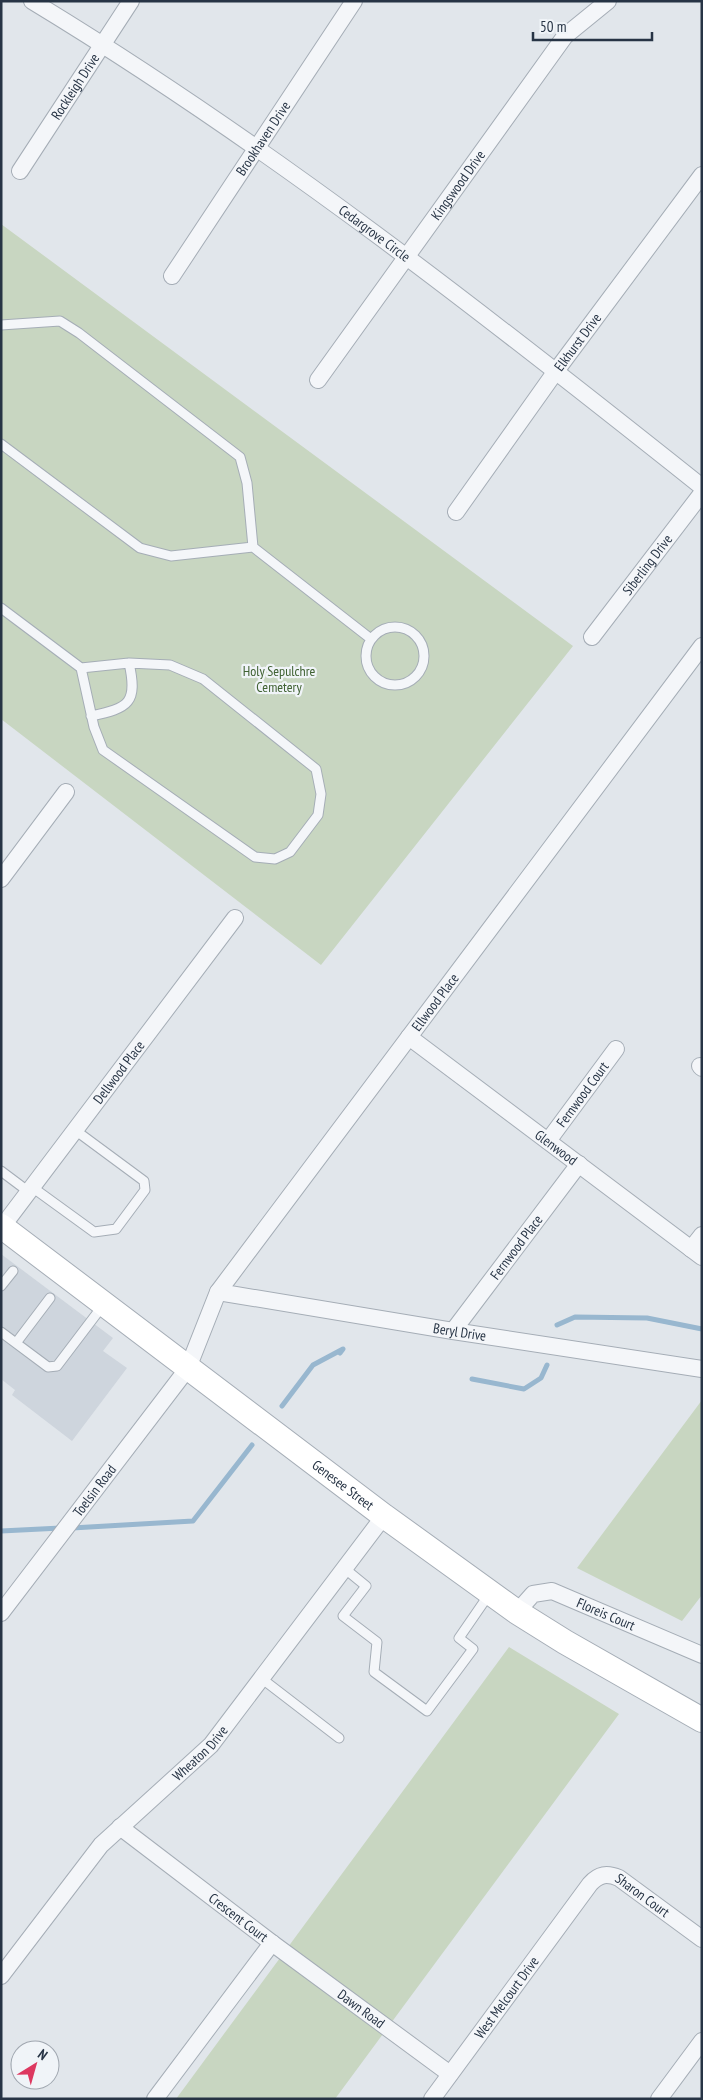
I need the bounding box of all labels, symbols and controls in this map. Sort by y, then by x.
scale bar [533,10,652,42]
text: 50 m [540,17,566,36]
street label: Rockleigh Drive [47,50,103,123]
street label: Brookhaven Drive [232,98,294,179]
street label: Kingswood Drive [427,146,489,223]
street label: Cedargrove Circle [335,201,414,266]
street label: Elkhurst Drive [550,309,605,375]
street label: Siberling Drive [618,531,676,599]
park label: Holy Sepulchre Cemetery [243,662,316,696]
street label: Ellwood Place [408,970,463,1035]
street label: Dellwood Place [89,1037,149,1107]
street label: Fernwood Court [552,1058,613,1131]
street label: Glenwood [531,1126,581,1169]
street label: Fernwood Place [486,1211,547,1283]
street label: Beryl Drive [432,1319,488,1345]
street label: Genesee Street [309,1456,378,1514]
street label: Toelsin Road [69,1461,120,1520]
street label: Floreis Court [574,1594,638,1634]
street label: Wheaton Drive [169,1722,232,1785]
street label: Sharon Court [612,1869,673,1921]
street label: Crescent Court [205,1889,272,1946]
street label: West Melcourt Drive [470,1953,543,2042]
street label: Dawn Road [334,1985,388,2032]
north arrow [10,2040,60,2090]
text: N [34,2045,51,2064]

